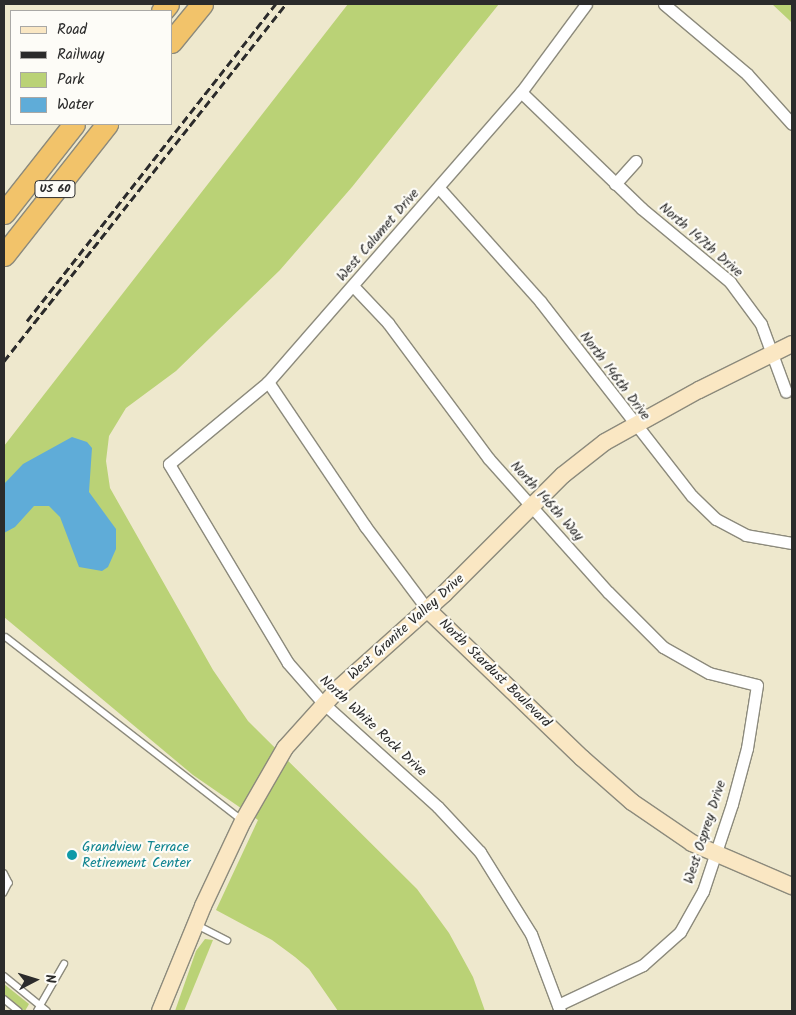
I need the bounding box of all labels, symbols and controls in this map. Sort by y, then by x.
legend [10,10,172,125]
text: Road [57,18,87,42]
text: Railway [57,43,104,67]
text: Park [57,68,84,92]
text: Water [57,93,93,117]
road number: US 60 [34,180,76,198]
street label: West Calumet Drive [333,185,423,285]
street label: North 147th Drive [656,199,746,281]
street label: North 146th Drive [576,328,654,424]
street label: North 146th Way [507,458,587,544]
street label: West Granite Valley Drive [344,570,468,684]
street label: North Stardust Boulevard [435,615,555,731]
street label: North White Rock Drive [316,672,430,780]
street label: West Osprey Drive [680,778,730,886]
place label: Grandview Terrace Retirement Center [82,839,191,872]
marker: Grandview Terrace Retirement Center [66,849,78,861]
north arrow [10,955,60,1005]
text: N [39,973,61,984]

